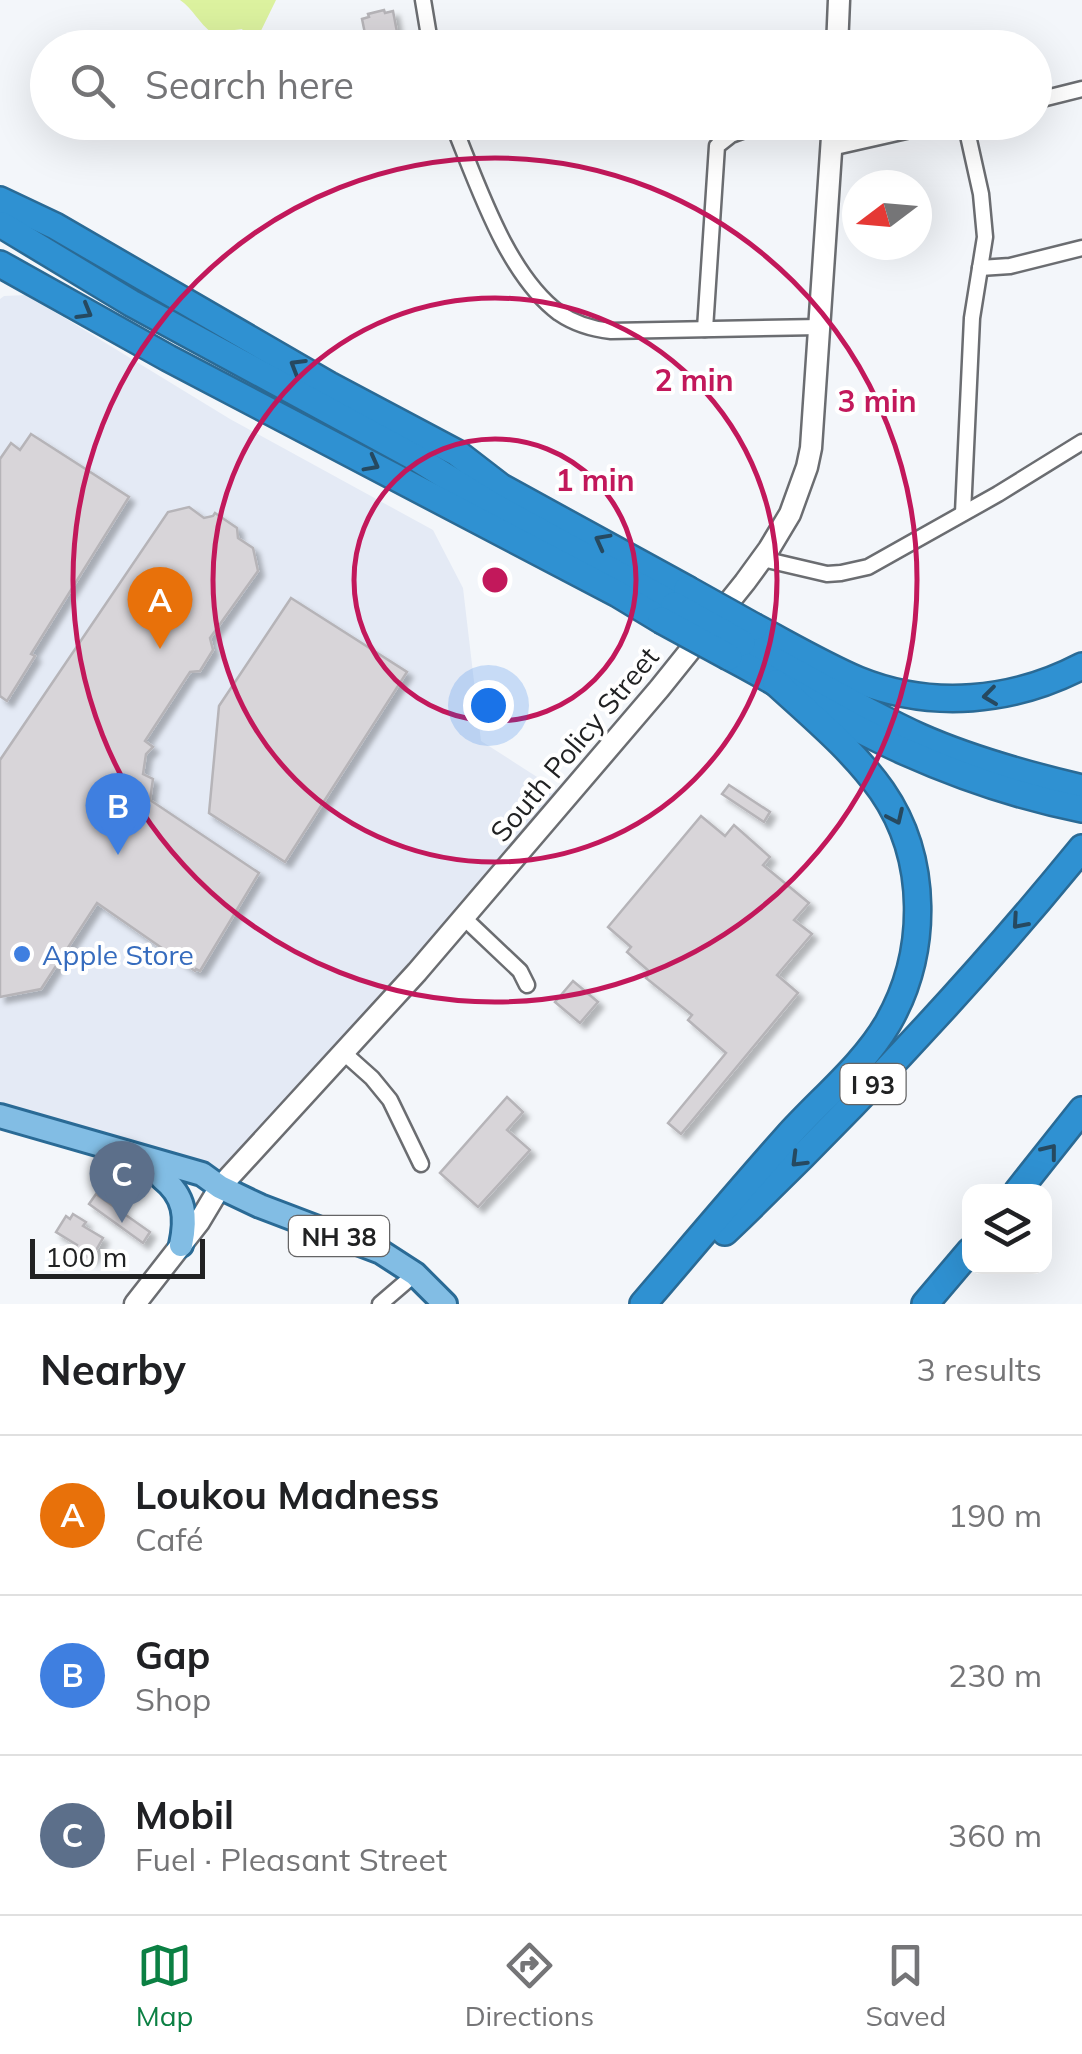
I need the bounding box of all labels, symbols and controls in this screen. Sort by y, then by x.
search box [30,30,1052,140]
icon: search [65,58,120,113]
text: Search here [145,61,354,109]
north arrow [842,170,932,260]
one-way arrow [74,300,92,319]
one-way arrow [290,359,308,378]
text: 2 min [654,361,734,399]
text: 3 min [837,382,917,420]
one-way arrow [361,452,379,472]
text: 1 min [555,461,635,499]
one-way arrow [595,534,613,553]
centre of rings [477,562,513,598]
pin: A [128,566,192,649]
street label: South Policy Street [482,639,666,849]
your location [463,680,514,731]
one-way arrow [982,684,998,705]
pin: B [86,772,150,855]
one-way arrow [883,807,903,825]
one-way arrow [1013,910,1031,929]
place label: Apple Store [42,937,194,972]
marker: Apple Store [11,943,33,965]
road number: I 93 [840,1064,906,1104]
pin: C [90,1140,154,1223]
one-way arrow [1038,1144,1056,1162]
one-way arrow [792,1148,810,1166]
map controls [962,1184,1052,1274]
button: layers [962,1184,1052,1274]
road number: NH 38 [289,1216,389,1256]
scale bar [30,1234,205,1278]
text: 100 m [45,1239,127,1274]
text: Nearby [40,1343,186,1396]
text: 3 results [917,1349,1042,1389]
text: Loukou Madness [135,1471,439,1519]
text: A [60,1495,85,1535]
text: 190 m [948,1495,1042,1535]
text: Café [135,1519,203,1559]
text: Gap [135,1631,210,1679]
text: B [61,1655,84,1695]
text: 230 m [948,1655,1042,1695]
text: Shop [135,1679,211,1719]
text: Mobil [135,1791,234,1839]
text: C [62,1815,83,1855]
text: 360 m [948,1815,1042,1855]
text: Fuel · Pleasant Street [135,1839,447,1879]
tab: Map [136,1938,193,2033]
tab: Directions [465,1938,594,2033]
tab: Saved [865,1938,946,2033]

